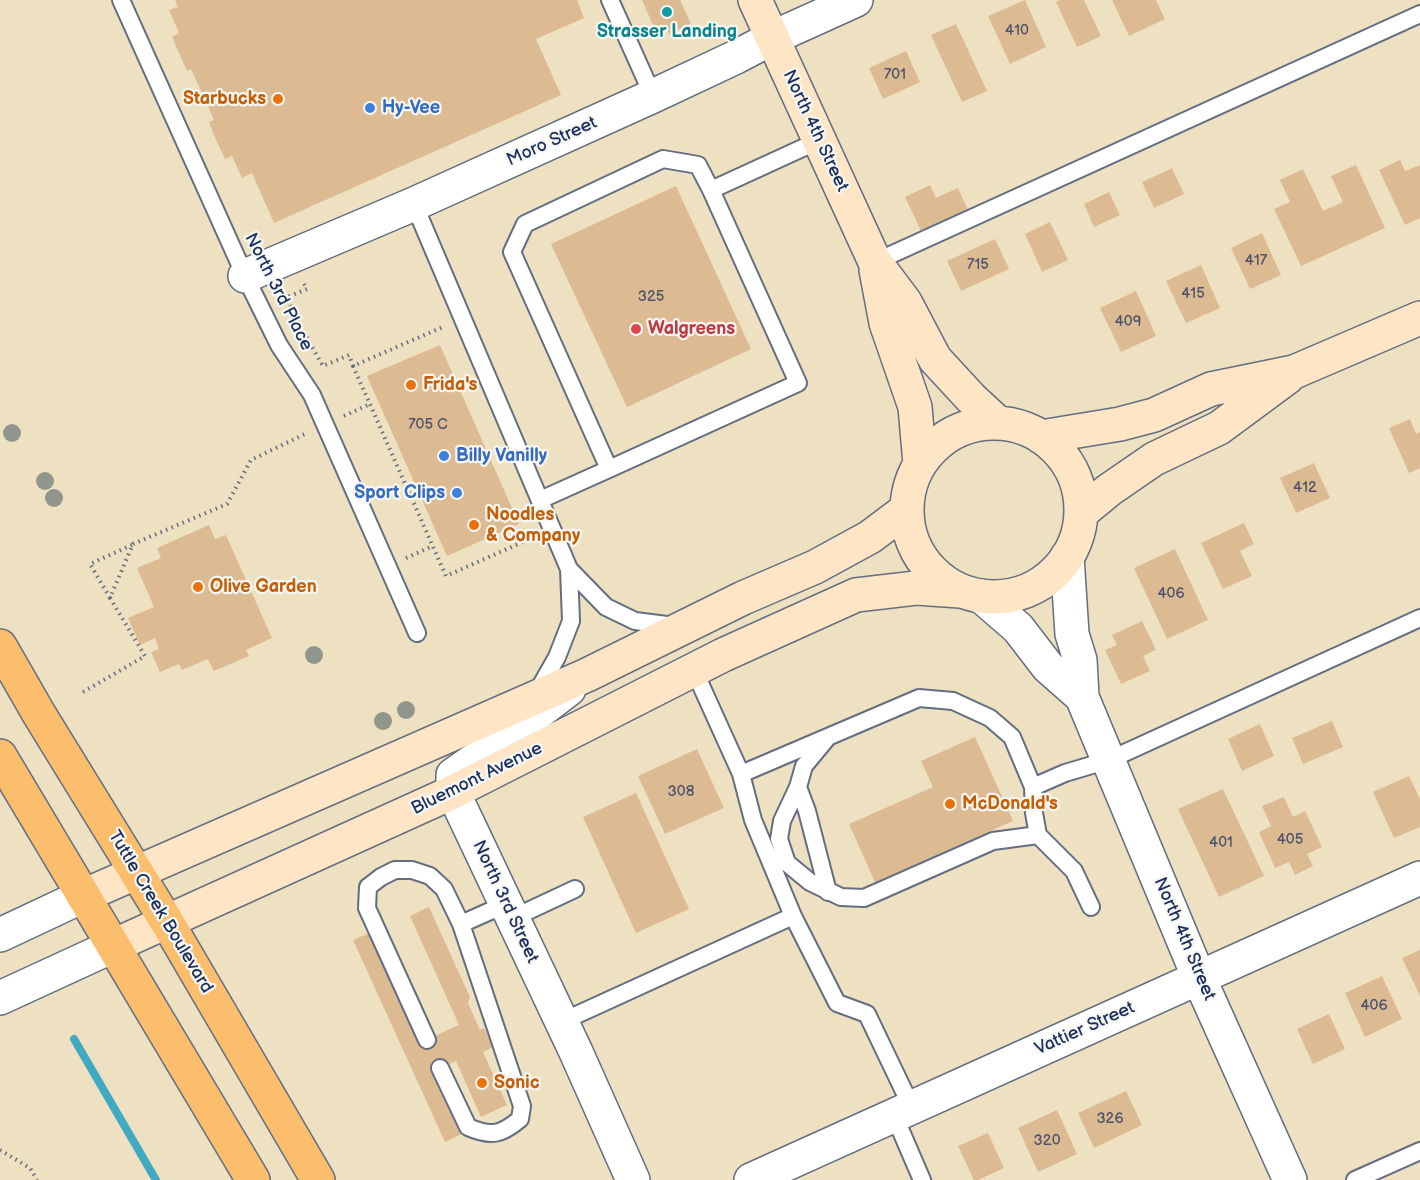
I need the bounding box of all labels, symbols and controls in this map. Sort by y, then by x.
marker: Strasser Landing [660,5,674,19]
place label: Strasser Landing [597,21,737,43]
house number: 410 [1005,22,1029,40]
house number: 701 [884,66,906,84]
street label: North 4th Street [777,67,853,195]
place label: Starbucks [183,88,266,110]
marker: Starbucks [271,92,285,106]
place label: Hy-Vee [382,97,440,119]
marker: Hy-Vee [363,101,377,115]
street label: Moro Street [504,113,600,171]
street label: North 3rd Place [239,230,317,354]
house number: 417 [1245,252,1267,270]
house number: 715 [967,256,989,274]
house number: 415 [1181,285,1205,303]
house number: 325 [638,288,664,306]
house number: 409 [1115,313,1141,331]
place label: Walgreens [648,318,735,340]
marker: Walgreens [629,322,643,336]
place label: Frida's [423,374,477,396]
marker: Frida's [404,378,418,392]
house number: 705 C [408,416,448,434]
place label: Billy Vanilly [456,445,547,467]
marker: Billy Vanilly [437,449,451,463]
house number: 412 [1293,479,1317,497]
place label: Sport Clips [354,482,445,504]
marker: Sport Clips [450,486,464,500]
place label: Noodles & Company [486,504,580,546]
marker: Noodles & Company [467,518,481,532]
place label: Olive Garden [210,576,317,598]
marker: Olive Garden [191,580,205,594]
house number: 406 [1157,585,1185,603]
street label: Bluemont Avenue [408,738,546,820]
house number: 308 [668,783,694,801]
place label: McDonald's [962,793,1058,815]
marker: McDonald's [943,797,957,811]
street label: Tuttle Creek Boulevard [103,827,217,997]
house number: 405 [1277,831,1303,849]
house number: 401 [1209,834,1233,852]
street label: North 3rd Street [467,837,543,967]
street label: North 4th Street [1148,874,1220,1004]
street label: Vattier Street [1032,997,1138,1061]
house number: 406 [1360,997,1388,1015]
place label: Sonic [494,1072,539,1094]
marker: Sonic [475,1076,489,1090]
house number: 326 [1096,1110,1124,1128]
house number: 320 [1034,1132,1060,1150]

